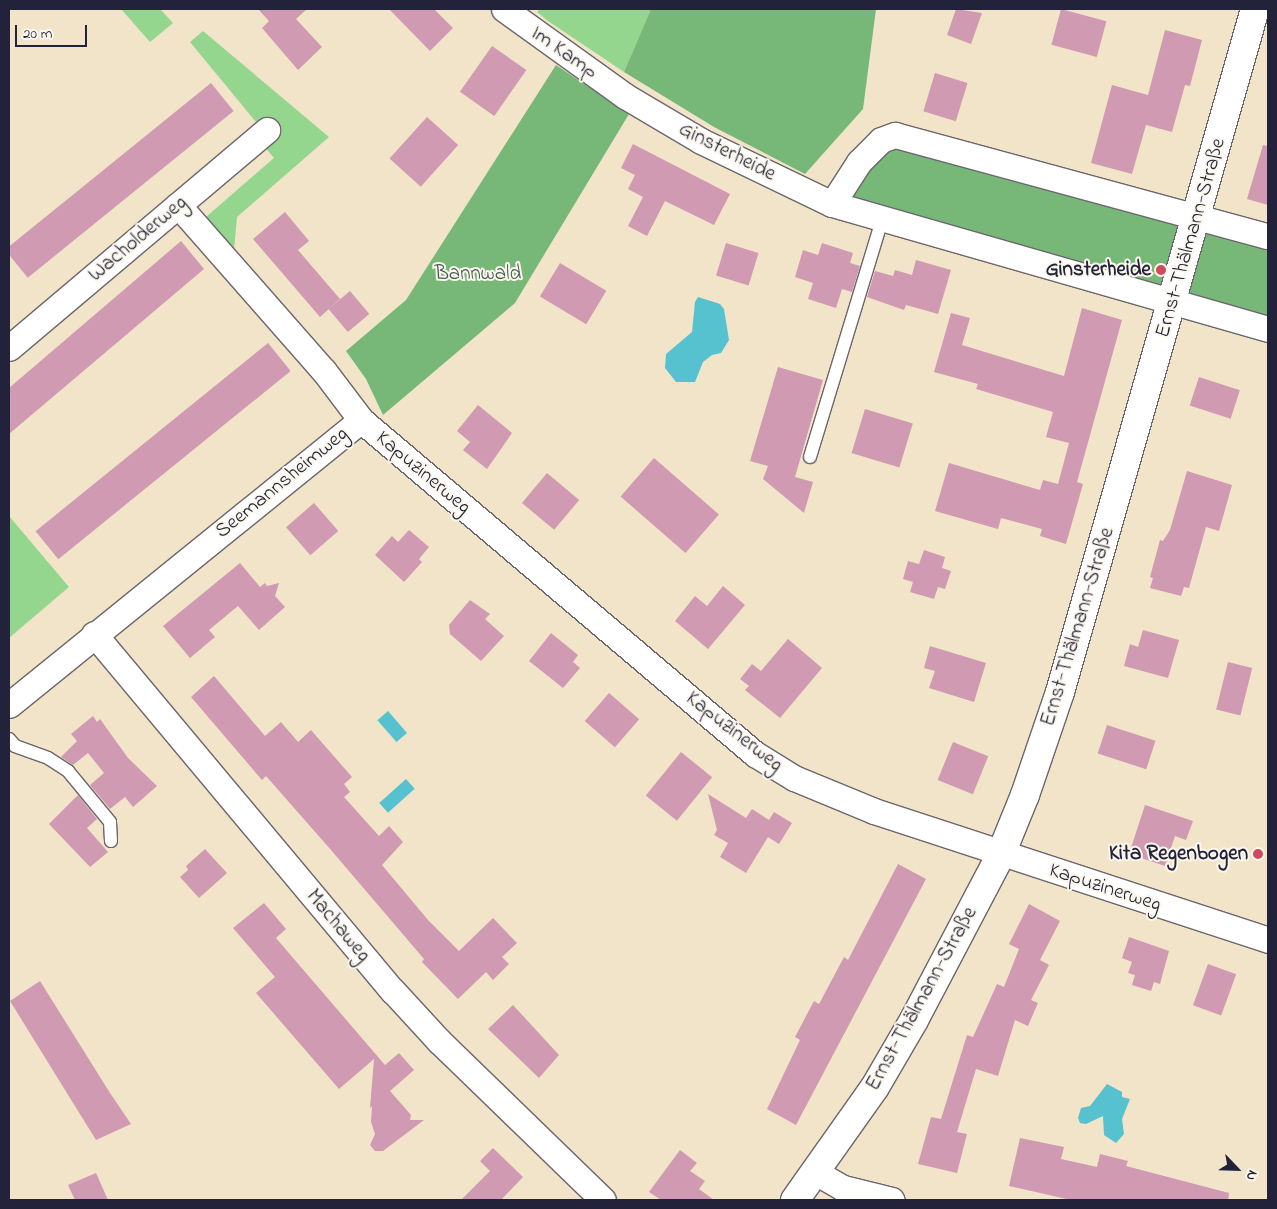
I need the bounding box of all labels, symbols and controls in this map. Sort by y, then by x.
scale bar [18,15,90,47]
street label: Im Kamp [526,21,602,85]
text: 20 m [23,23,52,45]
street label: Ginsterheide [674,117,780,187]
street label: Ernst-Thälmann-Straße [1150,135,1232,341]
street label: Wacholderweg [84,190,192,288]
place label: Ginsterheide [1046,257,1151,283]
park label: Bannwald [435,261,521,287]
marker: Ginsterheide [1155,264,1167,276]
street label: Seemannsheimweg [211,422,353,544]
street label: Kapuzinerweg [370,426,476,520]
street label: Ernst-Thälmann-Straße [1036,525,1120,729]
street label: Kapuzinerweg [680,686,788,778]
place label: Kita Regenbogen [1109,841,1248,867]
marker: Kita Regenbogen [1252,848,1264,860]
street label: Kapuzinerweg [1046,858,1164,918]
street label: Machaweg [300,884,376,968]
street label: Ernst-Thälmann-Straße [861,903,983,1095]
north arrow [1212,1144,1262,1194]
text: N [1240,1167,1263,1184]

